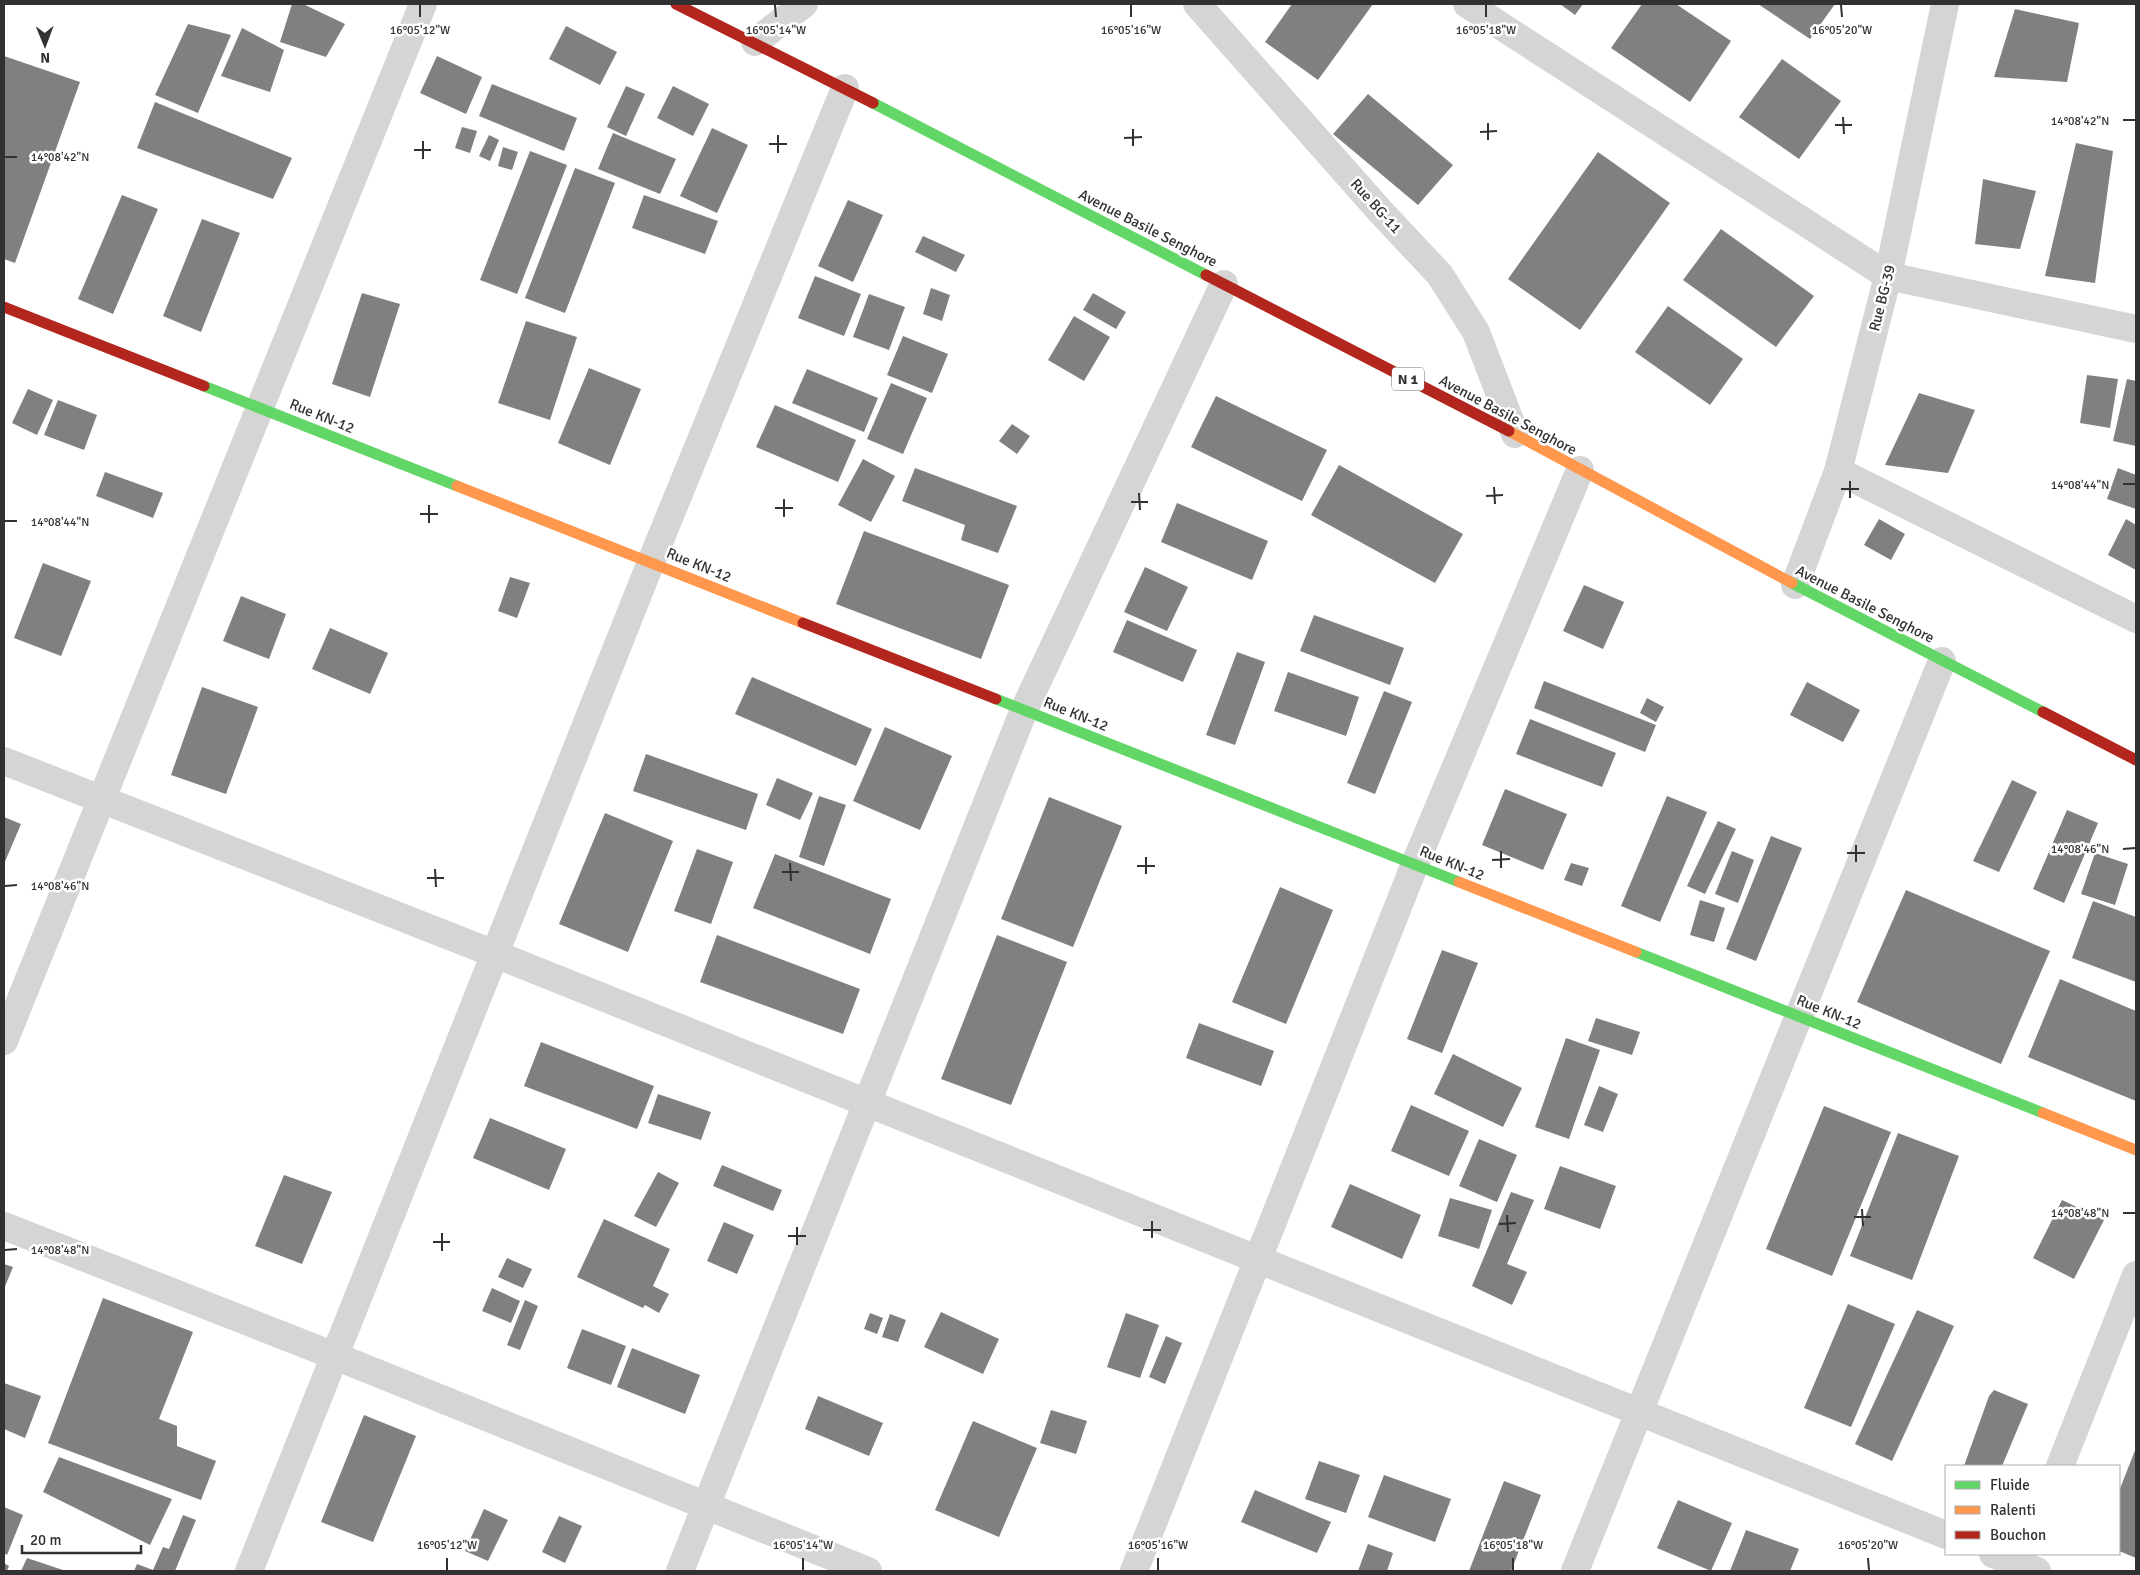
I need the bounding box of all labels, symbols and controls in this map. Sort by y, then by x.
north arrow [20,20,70,70]
text: 16°05'12"W [390,23,450,38]
text: 16°05'14"W [746,23,806,38]
text: 16°05'16"W [1101,23,1161,38]
text: 16°05'18"W [1456,23,1516,38]
text: 16°05'20"W [1812,23,1872,38]
text: N [40,49,50,66]
text: 14°08'42"N [2051,114,2109,129]
text: 14°08'42"N [31,150,89,165]
street label: Rue BG-11 [1347,175,1405,237]
street label: Avenue Basile Senghore [1076,185,1220,271]
street label: Rue BG-39 [1865,263,1899,333]
road number: N 1 [1392,368,1424,390]
street label: Avenue Basile Senghore [1436,371,1580,459]
street label: Rue KN-12 [287,395,357,437]
text: 14°08'44"N [2051,478,2109,493]
text: 14°08'44"N [31,515,89,530]
street label: Rue KN-12 [664,544,734,586]
street label: Avenue Basile Senghore [1793,561,1937,647]
street label: Rue KN-12 [1041,693,1111,735]
street label: Rue KN-12 [1417,842,1487,884]
text: 14°08'46"N [2051,842,2109,857]
text: 14°08'46"N [31,879,89,894]
street label: Rue KN-12 [1794,991,1864,1033]
text: 14°08'48"N [2051,1206,2109,1221]
text: 14°08'48"N [31,1243,89,1258]
legend [1945,1465,2120,1555]
text: Fluide [1990,1476,2030,1494]
text: Ralenti [1990,1501,2036,1519]
scale bar [22,1522,141,1554]
text: Bouchon [1990,1526,2046,1544]
text: 20 m [30,1531,61,1549]
text: 16°05'12"W [417,1538,477,1553]
text: 16°05'14"W [773,1538,833,1553]
text: 16°05'16"W [1128,1538,1188,1553]
text: 16°05'18"W [1483,1538,1543,1553]
text: 16°05'20"W [1838,1538,1898,1553]

